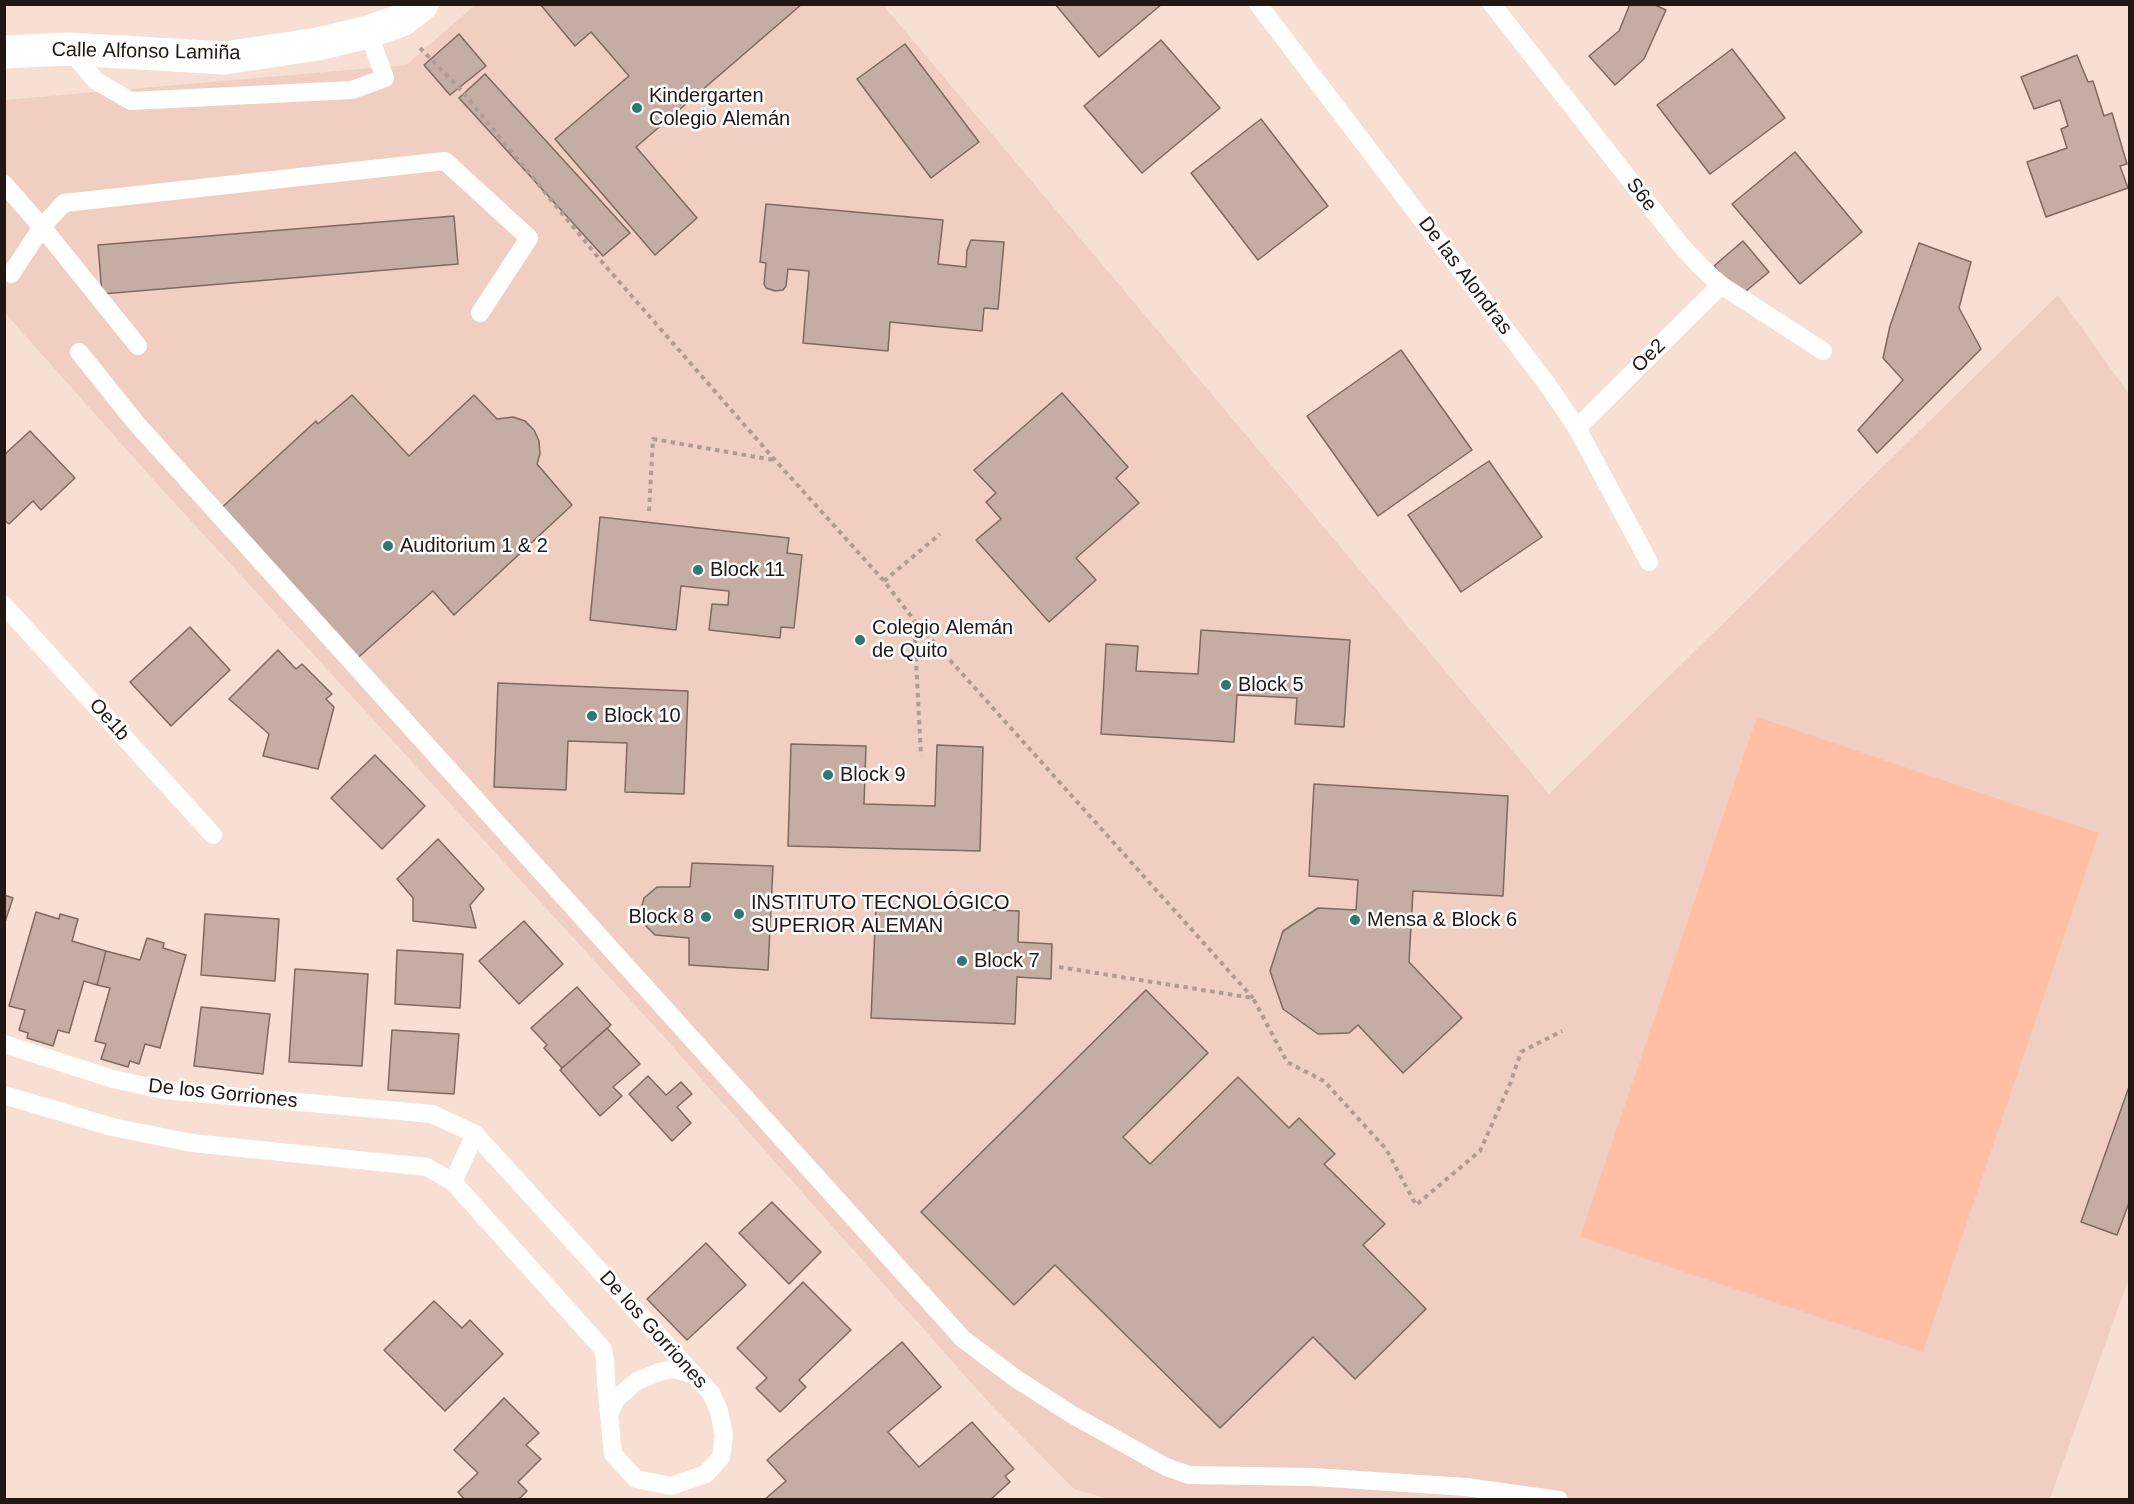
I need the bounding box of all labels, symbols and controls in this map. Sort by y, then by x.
street label: Calle Alfonso Lamiña [51,38,241,66]
place label: Kindergarten Colegio Alemán [649,84,790,131]
marker: Kindergarten Colegio Alemán [630,101,644,115]
street label: S6e [1621,174,1661,216]
street label: De las Alondras [1413,212,1517,340]
street label: Oe2 [1627,334,1671,378]
place label: Auditorium 1 & 2 [400,534,548,558]
marker: Auditorium 1 & 2 [381,539,395,553]
place label: Block 11 [710,558,785,582]
marker: Block 11 [691,563,705,577]
place label: Colegio Alemán de Quito [872,616,1013,663]
marker: Colegio Alemán de Quito [853,633,867,647]
place label: Block 5 [1238,673,1304,697]
marker: Block 5 [1219,678,1233,692]
street label: Oe1b [84,694,134,746]
place label: Block 10 [604,704,681,728]
marker: Block 10 [585,709,599,723]
place label: Block 9 [840,763,906,787]
marker: Block 9 [821,768,835,782]
place label: INSTITUTO TECNOLÓGICO SUPERIOR ALEMAN [751,891,1010,938]
place label: Block 8 [628,905,694,929]
marker: INSTITUTO TECNOLÓGICO SUPERIOR ALEMAN [732,907,746,921]
place label: Mensa & Block 6 [1367,908,1517,932]
marker: Block 8 [699,910,713,924]
marker: Mensa & Block 6 [1348,913,1362,927]
place label: Block 7 [974,949,1040,973]
marker: Block 7 [955,954,969,968]
street label: De los Gorriones [147,1074,299,1114]
street label: De los Gorriones [594,1266,712,1394]

